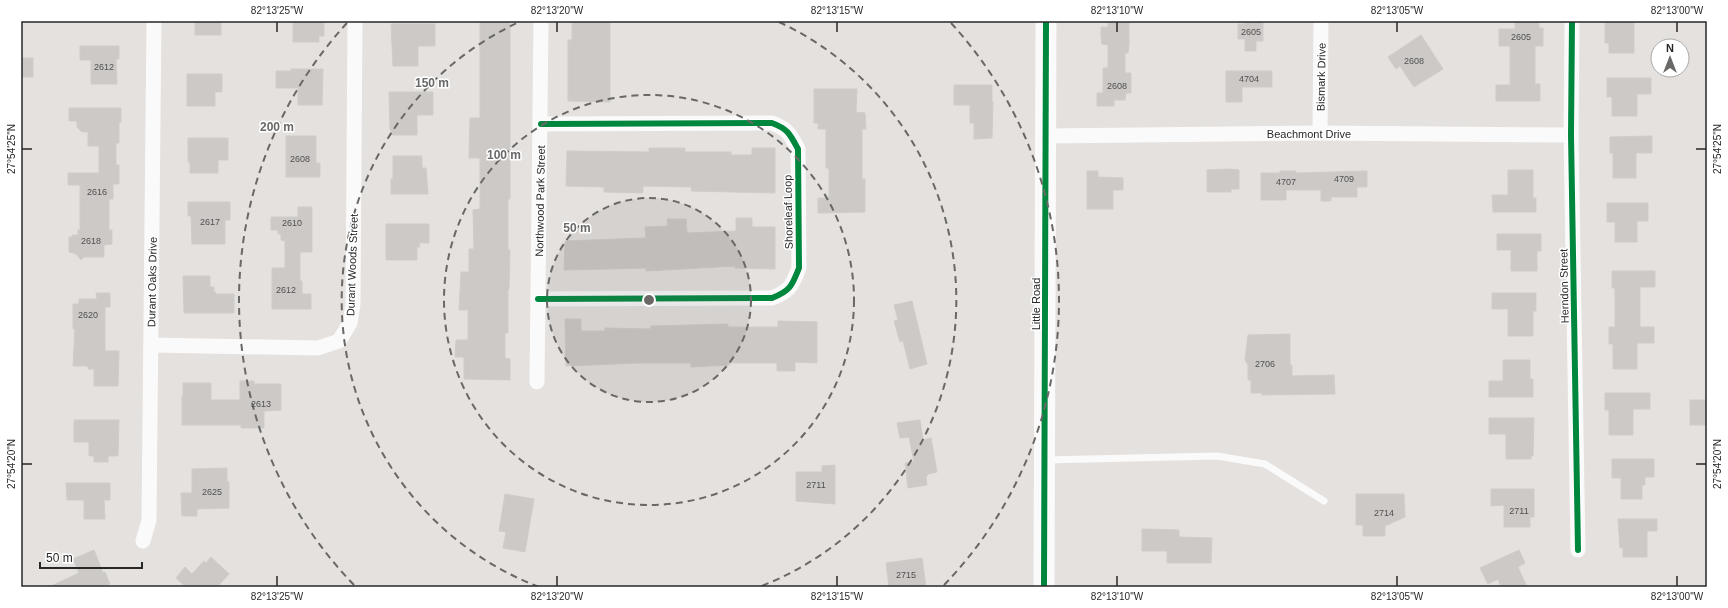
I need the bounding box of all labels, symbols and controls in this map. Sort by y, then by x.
text: 82°13'25"W [251,5,304,16]
text: 82°13'20"W [531,5,584,16]
text: 82°13'15"W [811,5,864,16]
text: 82°13'10"W [1091,5,1144,16]
text: 82°13'05"W [1371,5,1424,16]
text: 82°13'00"W [1651,5,1704,16]
house number: 2605 [1241,27,1261,37]
house number: 2605 [1511,32,1531,42]
north arrow [1650,38,1690,78]
text: N [1666,42,1674,54]
street label: Bismark Drive [1314,43,1328,111]
house number: 2608 [1404,56,1424,66]
house number: 2612 [94,62,114,72]
house number: 4704 [1239,74,1259,84]
text: 150 m [415,76,449,90]
house number: 2608 [1107,81,1127,91]
text: 200 m [260,120,294,134]
text: 27°54'25"N [6,124,17,174]
text: 27°54'25"N [1712,124,1723,174]
street label: Beachmont Drive [1267,128,1351,140]
street label: Northwood Park Street [533,145,547,257]
text: 100 m [487,148,521,162]
house number: 2608 [290,154,310,164]
house number: 4709 [1334,174,1354,184]
street label: Shoreleaf Loop [781,175,795,249]
house number: 4707 [1276,177,1296,187]
house number: 2616 [87,187,107,197]
street label: Durant Woods Street [344,214,360,316]
house number: 2617 [200,217,220,227]
house number: 2610 [282,218,302,228]
text: 50 m [563,221,591,235]
house number: 2618 [81,236,101,246]
street label: Durant Oaks Drive [145,237,159,327]
street label: Herndon Street [1557,249,1571,323]
street label: Little Road [1030,278,1042,330]
house number: 2612 [276,285,296,295]
centre of rings [642,293,656,307]
house number: 2620 [78,310,98,320]
house number: 2706 [1255,359,1275,369]
house number: 2613 [251,399,271,409]
text: 27°54'20"N [6,439,17,489]
text: 27°54'20"N [1712,439,1723,489]
house number: 2711 [806,480,826,490]
house number: 2625 [202,487,222,497]
house number: 2711 [1509,506,1529,516]
house number: 2714 [1374,508,1394,518]
scale bar [40,544,142,570]
text: 50 m [46,551,73,565]
house number: 2715 [896,570,916,580]
text: 82°13'25"W [251,591,304,602]
text: 82°13'20"W [531,591,584,602]
text: 82°13'15"W [811,591,864,602]
text: 82°13'10"W [1091,591,1144,602]
text: 82°13'05"W [1371,591,1424,602]
text: 82°13'00"W [1651,591,1704,602]

